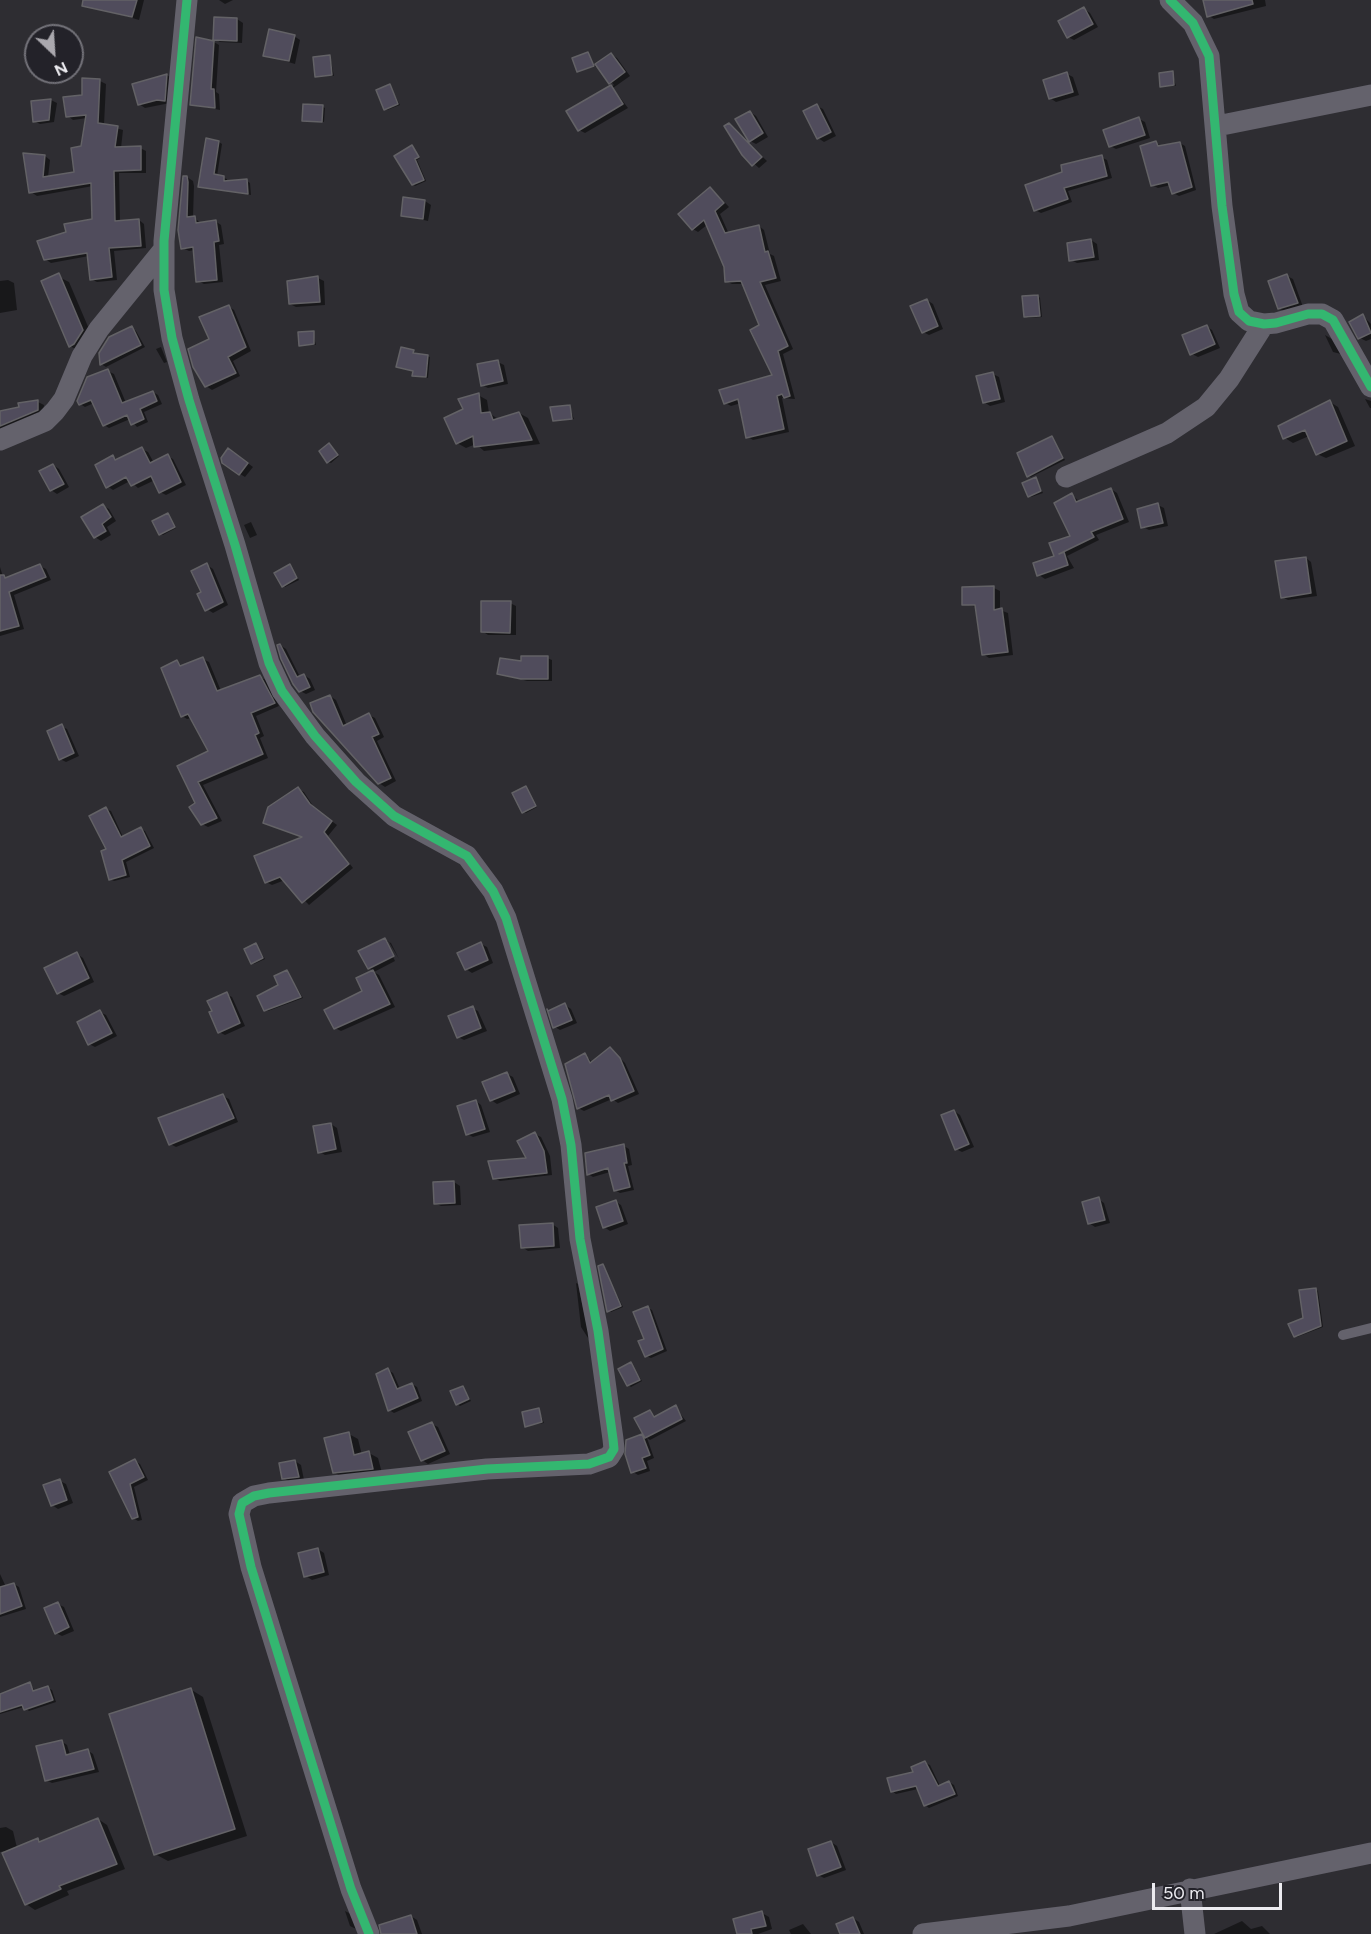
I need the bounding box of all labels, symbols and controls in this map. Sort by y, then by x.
north arrow [24,24,84,84]
text: N [51,58,71,80]
scale bar [1155,1871,1286,1909]
text: 50 m [1163,1882,1205,1904]

